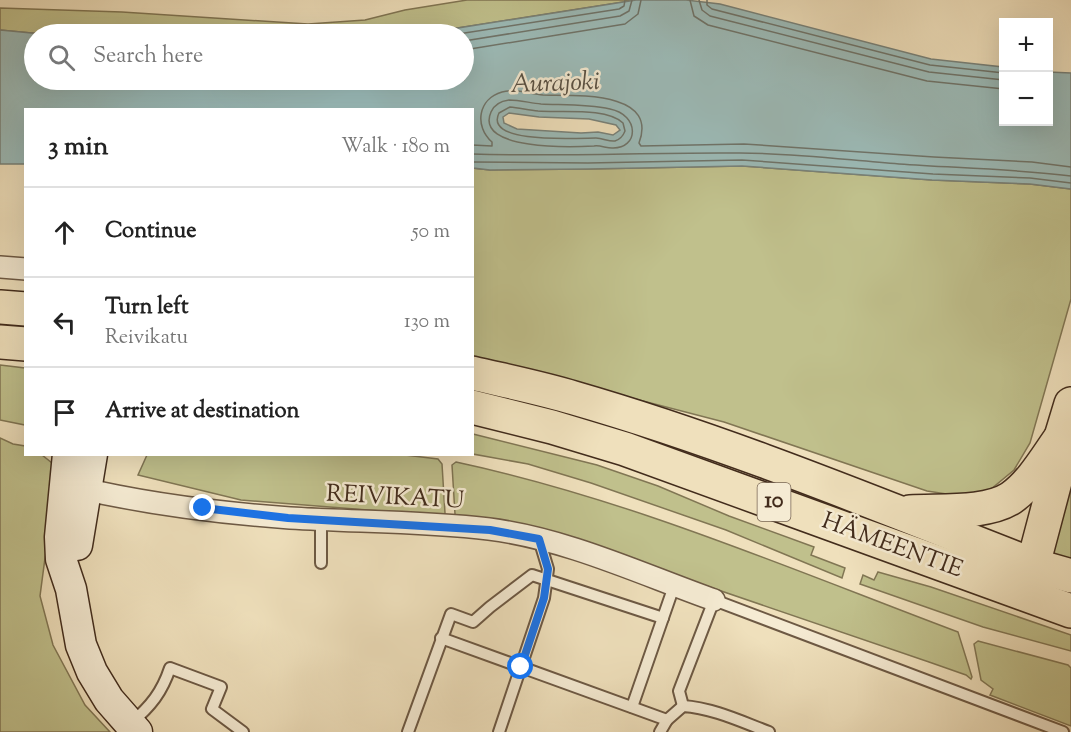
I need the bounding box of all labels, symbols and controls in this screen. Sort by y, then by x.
map controls [999,18,1053,126]
button: + [999,18,1053,72]
search box [24,24,474,90]
icon: search [45,41,78,74]
text: Search here [93,41,203,73]
water label: Aurajoki [510,64,600,104]
button: − [999,72,1053,126]
text: 3 min [48,129,108,166]
text: Walk · 180 m [341,133,450,162]
icon: ahead [48,216,81,249]
text: Continue [105,216,196,248]
text: 50 m [412,218,450,247]
text: Turn left [105,292,188,324]
icon: left [48,306,81,339]
text: 130 m [404,308,450,337]
text: Reivikatu [105,324,188,353]
icon: arrive [48,396,81,429]
text: Arrive at destination [105,396,300,428]
street label: REIVIKATU [325,477,465,519]
road number: 10 [758,483,790,521]
route end [189,494,215,520]
street label: HÄMEENTIE [817,505,968,587]
route start [507,653,533,679]

